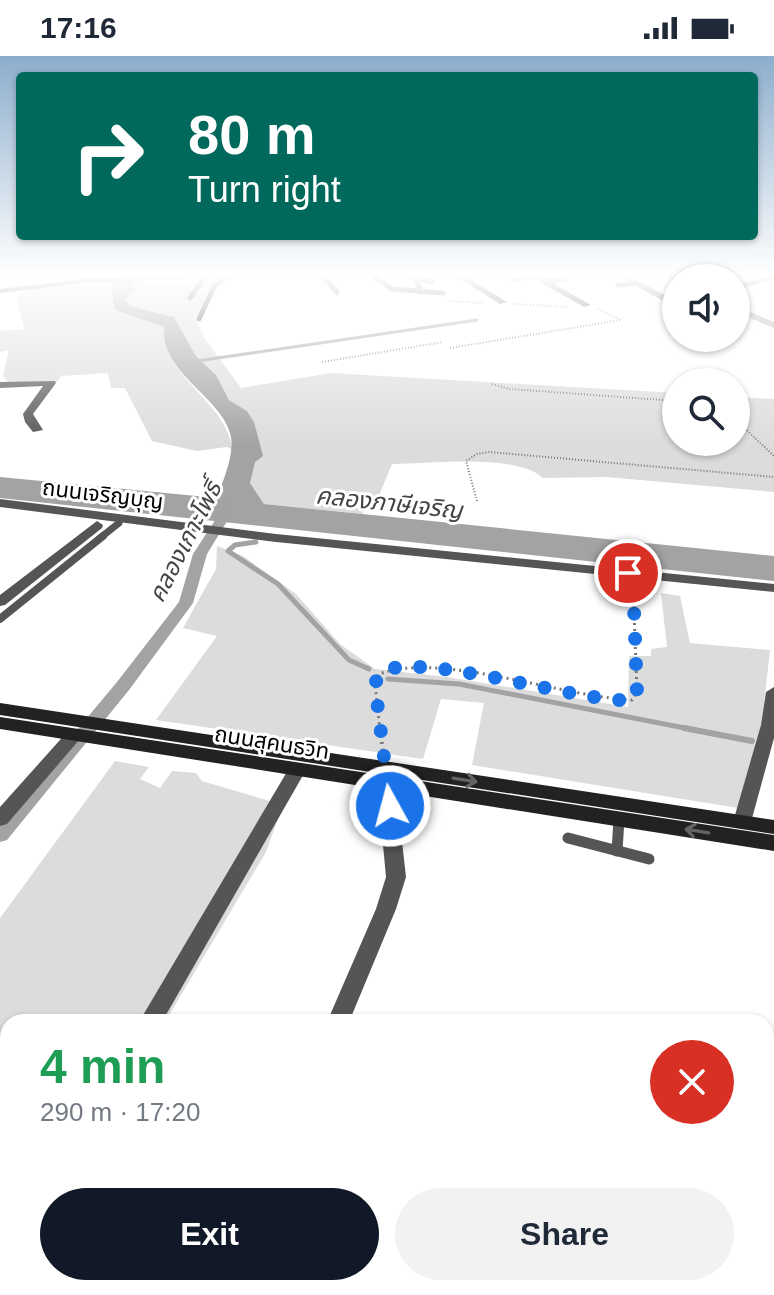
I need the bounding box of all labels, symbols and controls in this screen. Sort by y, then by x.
text: 17:16 [40,11,117,44]
text: 80 m [188,103,316,166]
icon: right [56,104,160,208]
text: Turn right [188,169,341,210]
map controls [662,264,750,456]
button: sound [662,264,750,352]
button: search [662,368,750,456]
water label: คลองเกาะโพธิ์ [142,471,229,606]
street label: ถนนเจริญบุญ [41,475,165,515]
water label: คลองภาษีเจริญ [314,481,465,524]
pin [594,539,662,607]
icon: arrive [606,551,650,595]
street label: ถนนสุคนธวิท [213,721,331,765]
position arrow [348,764,432,848]
one-way arrow [451,774,477,789]
one-way arrow [685,823,710,838]
text: 4 min [40,1040,165,1093]
button: close [650,1040,734,1124]
text: 290 m · 17:20 [40,1097,200,1127]
button: Exit [40,1188,379,1280]
button: Share [395,1188,734,1280]

